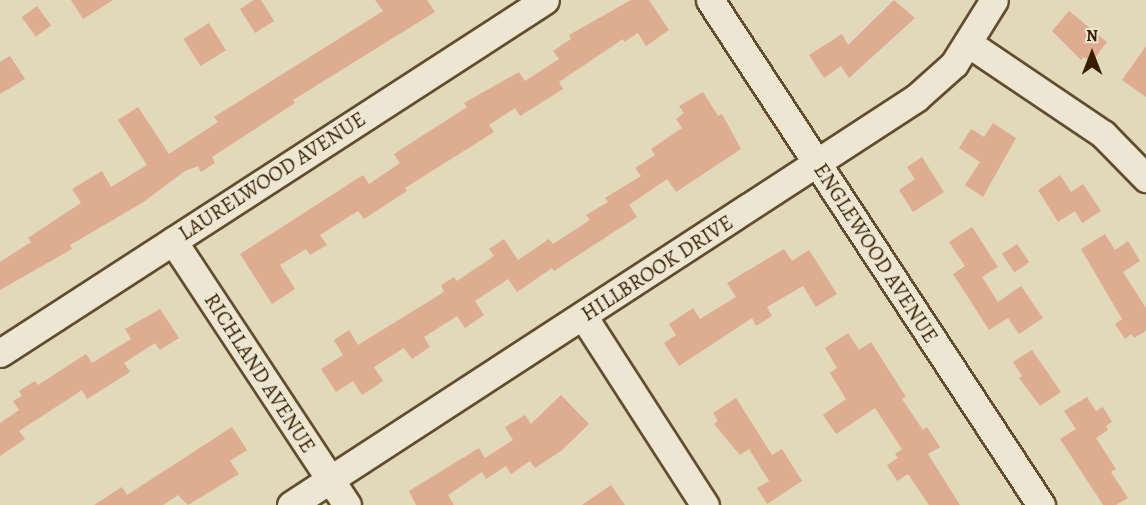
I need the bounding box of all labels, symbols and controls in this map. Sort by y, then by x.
north arrow [1062,24,1122,84]
text: N [1086,25,1098,47]
street label: LAURELWOOD AVENUE [174,106,370,246]
street label: ENGLEWOOD AVENUE [808,158,944,348]
street label: HILLBROOK DRIVE [576,210,738,326]
street label: RICHLAND AVENUE [199,288,321,458]

